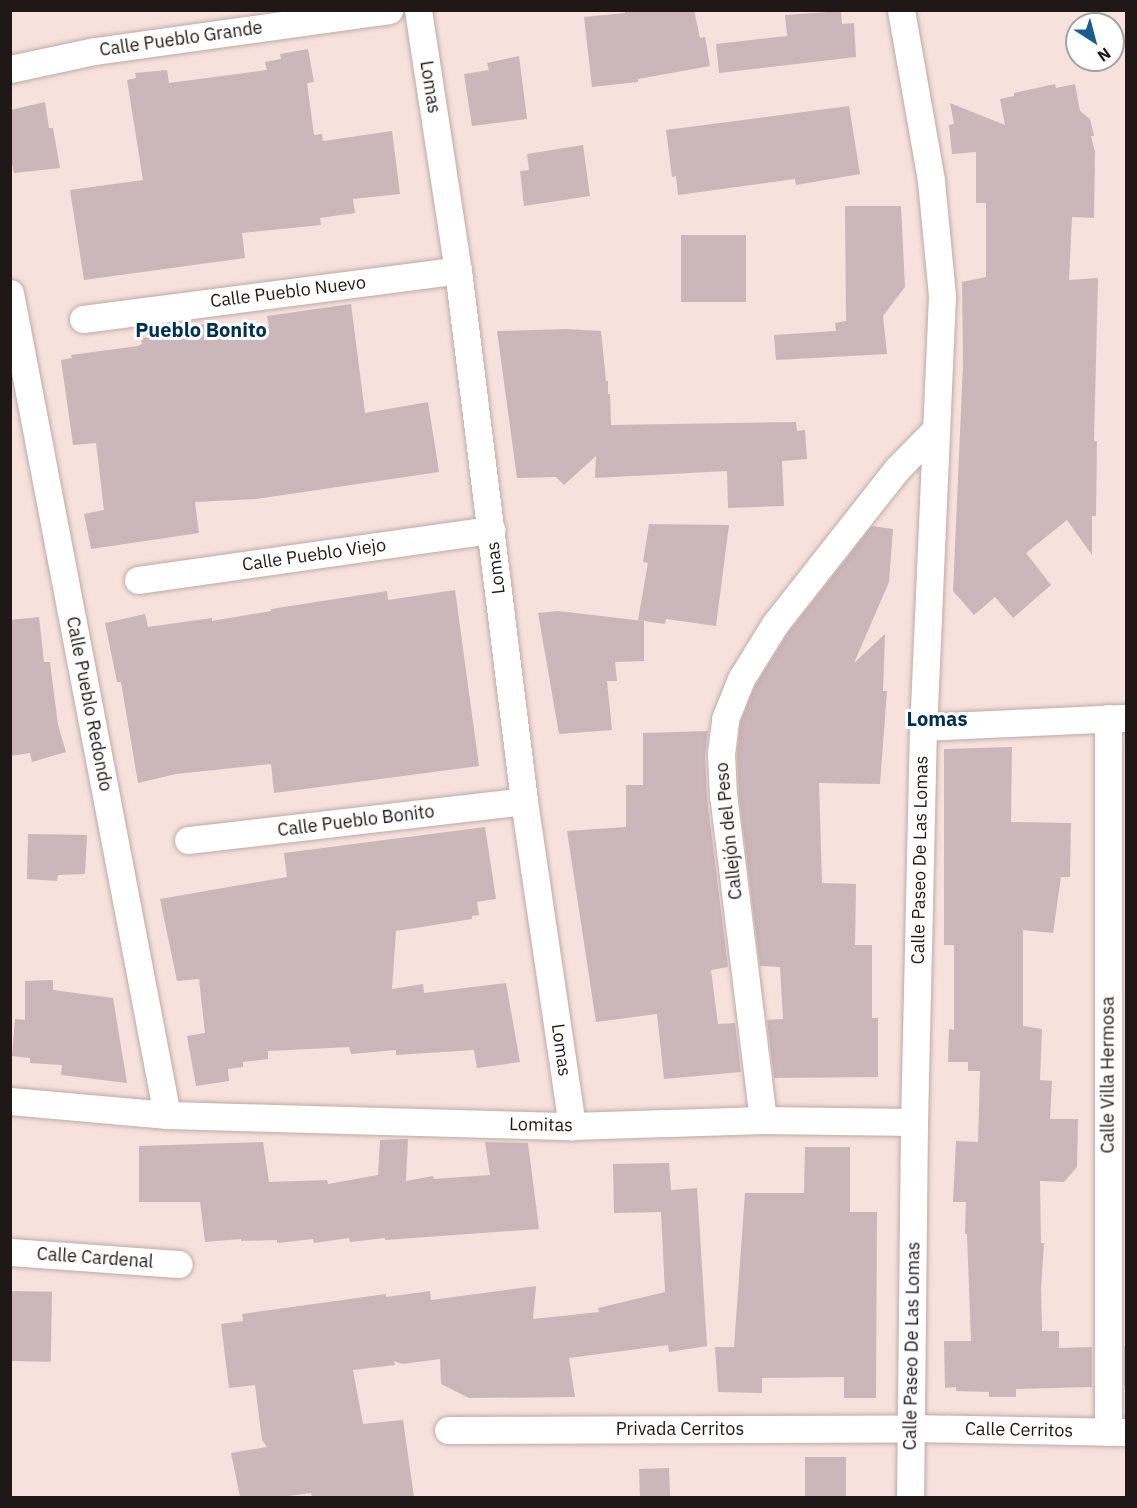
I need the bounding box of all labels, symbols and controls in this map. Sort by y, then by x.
north arrow [1065,12,1125,72]
street label: Calle Pueblo Grande [98,17,264,61]
text: N [1094,43,1115,66]
street label: Lomas [415,59,445,115]
street label: Calle Pueblo Nuevo [209,272,367,312]
district label: Pueblo Bonito [135,317,267,341]
street label: Calle Pueblo Viejo [241,534,387,576]
street label: Lomas [482,540,510,596]
street label: Calle Pueblo Redondo [61,615,117,793]
district label: Lomas [906,706,968,730]
street label: Calle Paseo De Las Lomas [907,755,933,965]
street label: Callejón del Peso [711,761,747,901]
street label: Calle Pueblo Bonito [276,801,436,841]
street label: Calle Villa Hermosa [1097,996,1119,1154]
street label: Lomas [547,1022,575,1078]
street label: Lomitas [509,1114,573,1136]
street label: Calle Paseo De Las Lomas [899,1241,925,1451]
street label: Calle Cardenal [36,1243,154,1273]
street label: Privada Cerritos [616,1418,744,1440]
street label: Calle Cerritos [965,1418,1073,1442]

